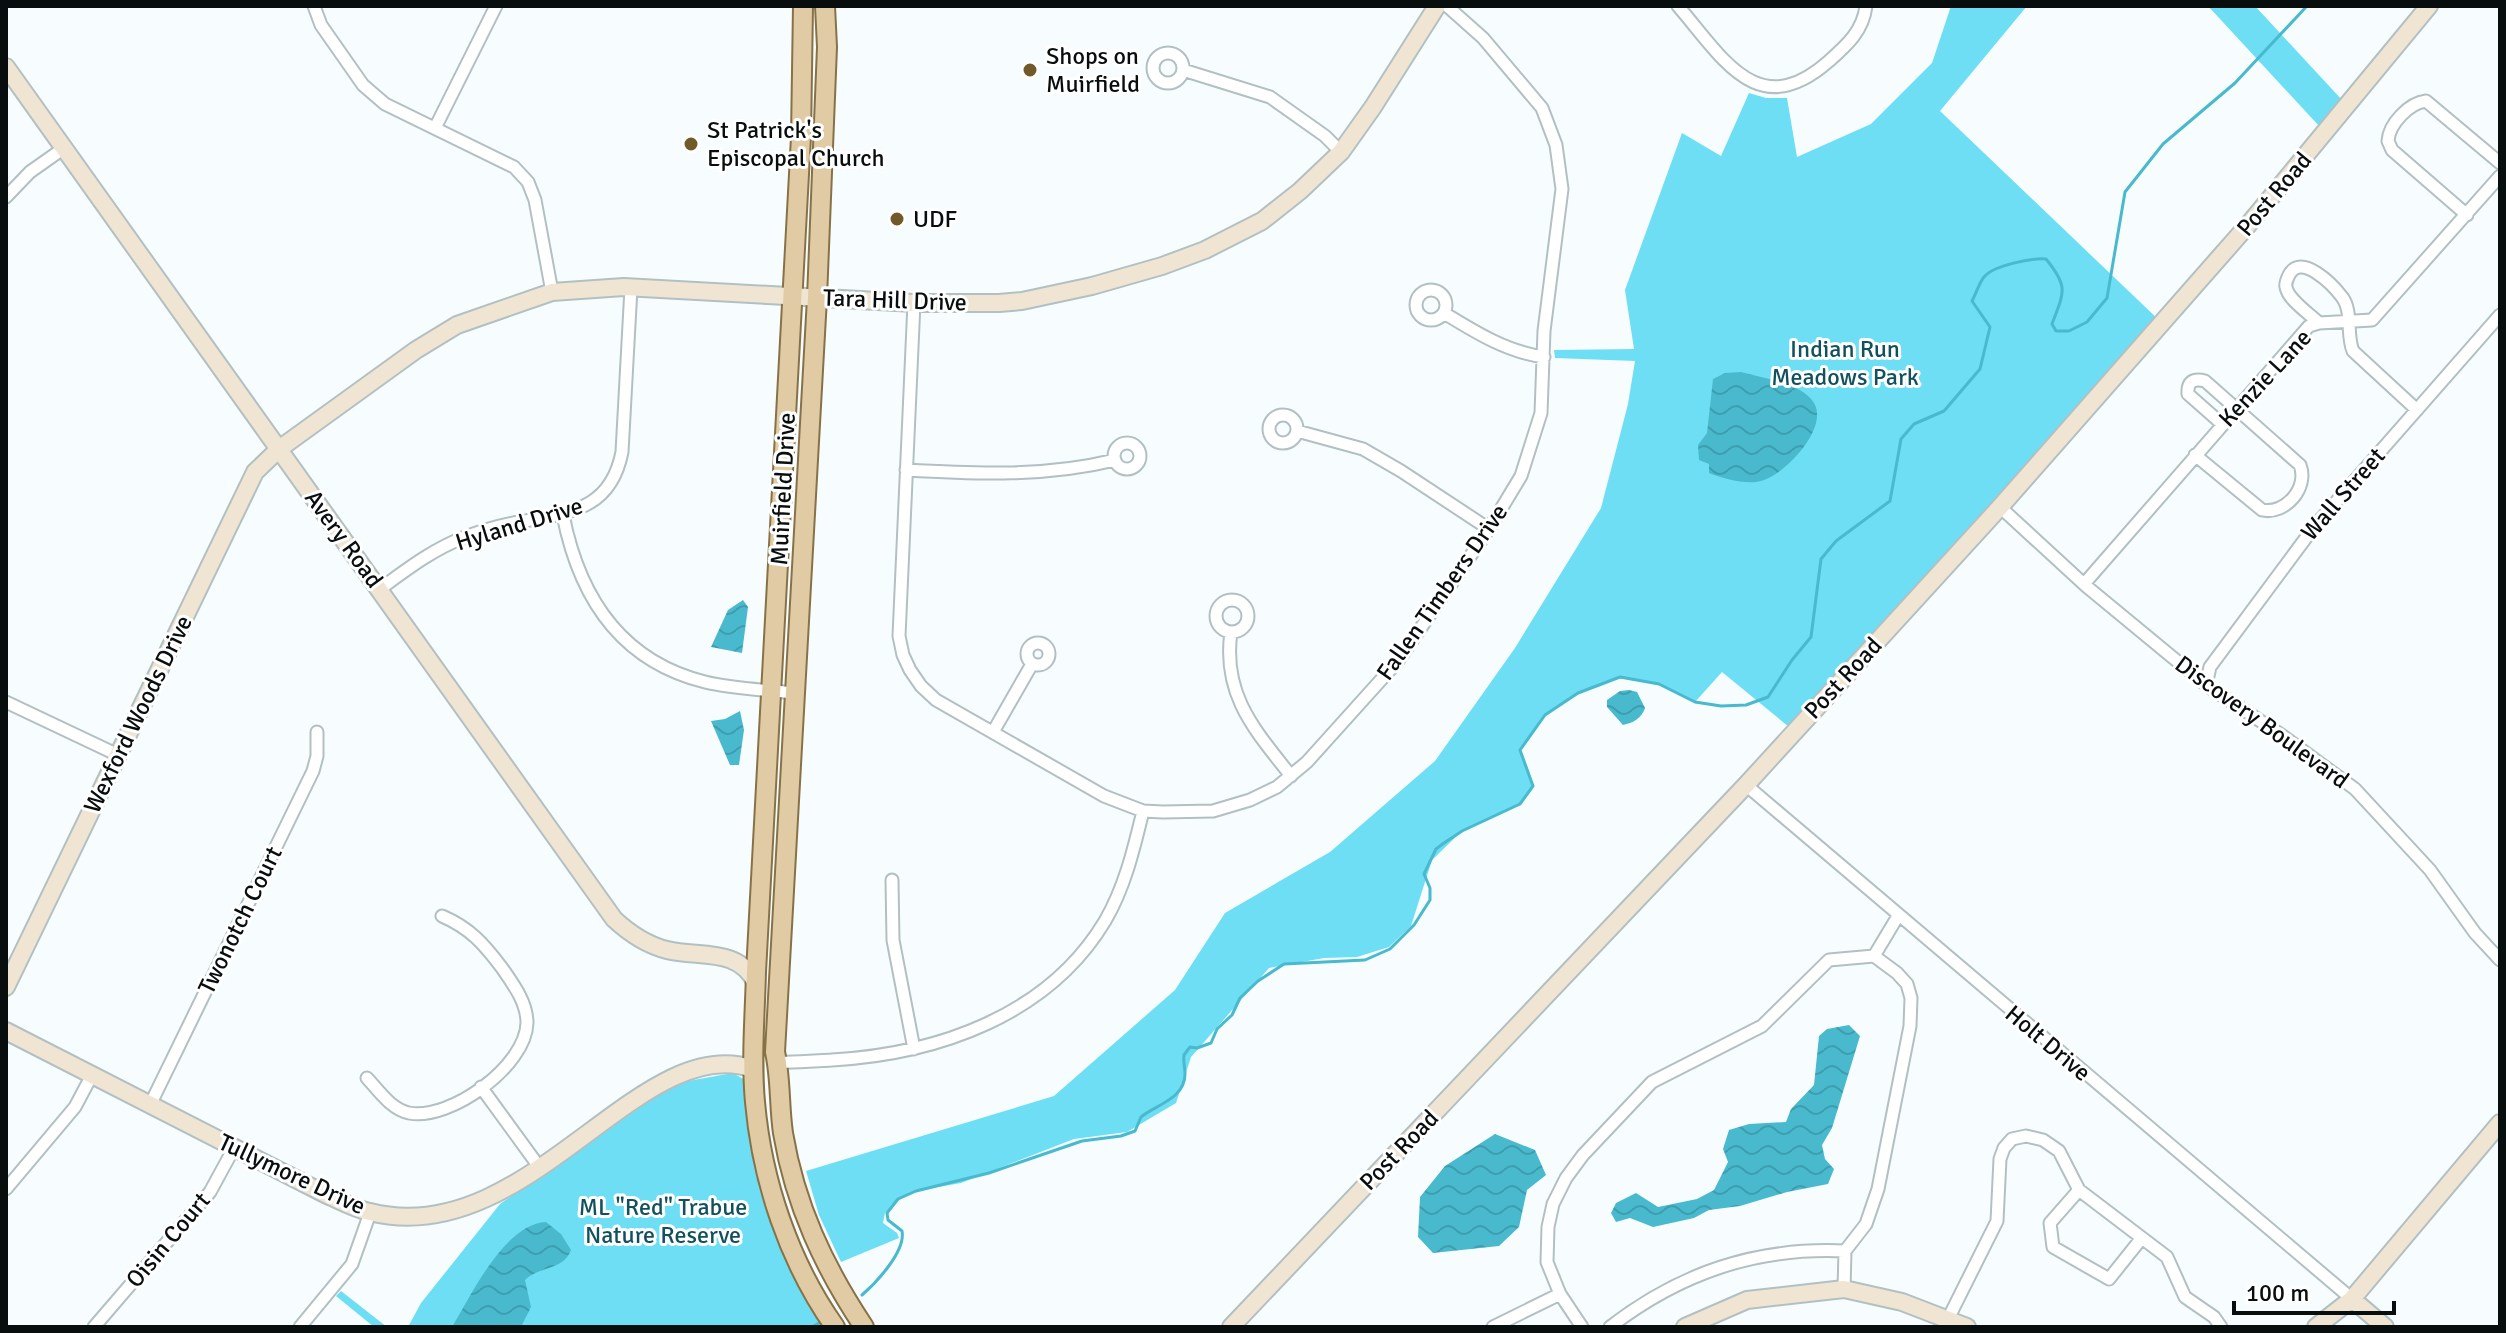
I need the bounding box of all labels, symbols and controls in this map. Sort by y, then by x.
place label: Shops on Muirfield [1046,41,1140,99]
marker: Shops on Muirfield [1021,61,1039,79]
place label: St Patrick's Episcopal Church [707,115,885,173]
marker: St Patrick's Episcopal Church [682,135,700,153]
street label: Post Road [2230,146,2318,242]
place label: UDF [913,204,957,234]
marker: UDF [888,210,906,228]
street label: Tara Hill Drive [823,282,967,318]
street label: Kenzie Lane [2212,323,2318,433]
park label: Indian Run Meadows Park [1771,334,1919,392]
street label: Muirfield Drive [764,412,802,566]
street label: Wall Street [2294,441,2392,547]
street label: Avery Road [298,484,390,594]
street label: Hyland Drive [452,490,586,558]
street label: Fallen Timbers Drive [1370,498,1514,686]
street label: Wexford Woods Drive [77,610,199,818]
street label: Post Road [1798,631,1888,725]
street label: Discovery Boulevard [2169,649,2355,795]
street label: Twonotch Court [191,841,289,999]
street label: Holt Drive [1999,999,2097,1087]
street label: Post Road [1353,1103,1445,1197]
street label: Tullymore Drive [214,1127,370,1221]
street label: Oisin Court [119,1186,217,1294]
park label: ML "Red" Trabue Nature Reserve [579,1192,747,1250]
scale bar [2234,1265,2394,1315]
text: 100 m [2246,1278,2309,1308]

